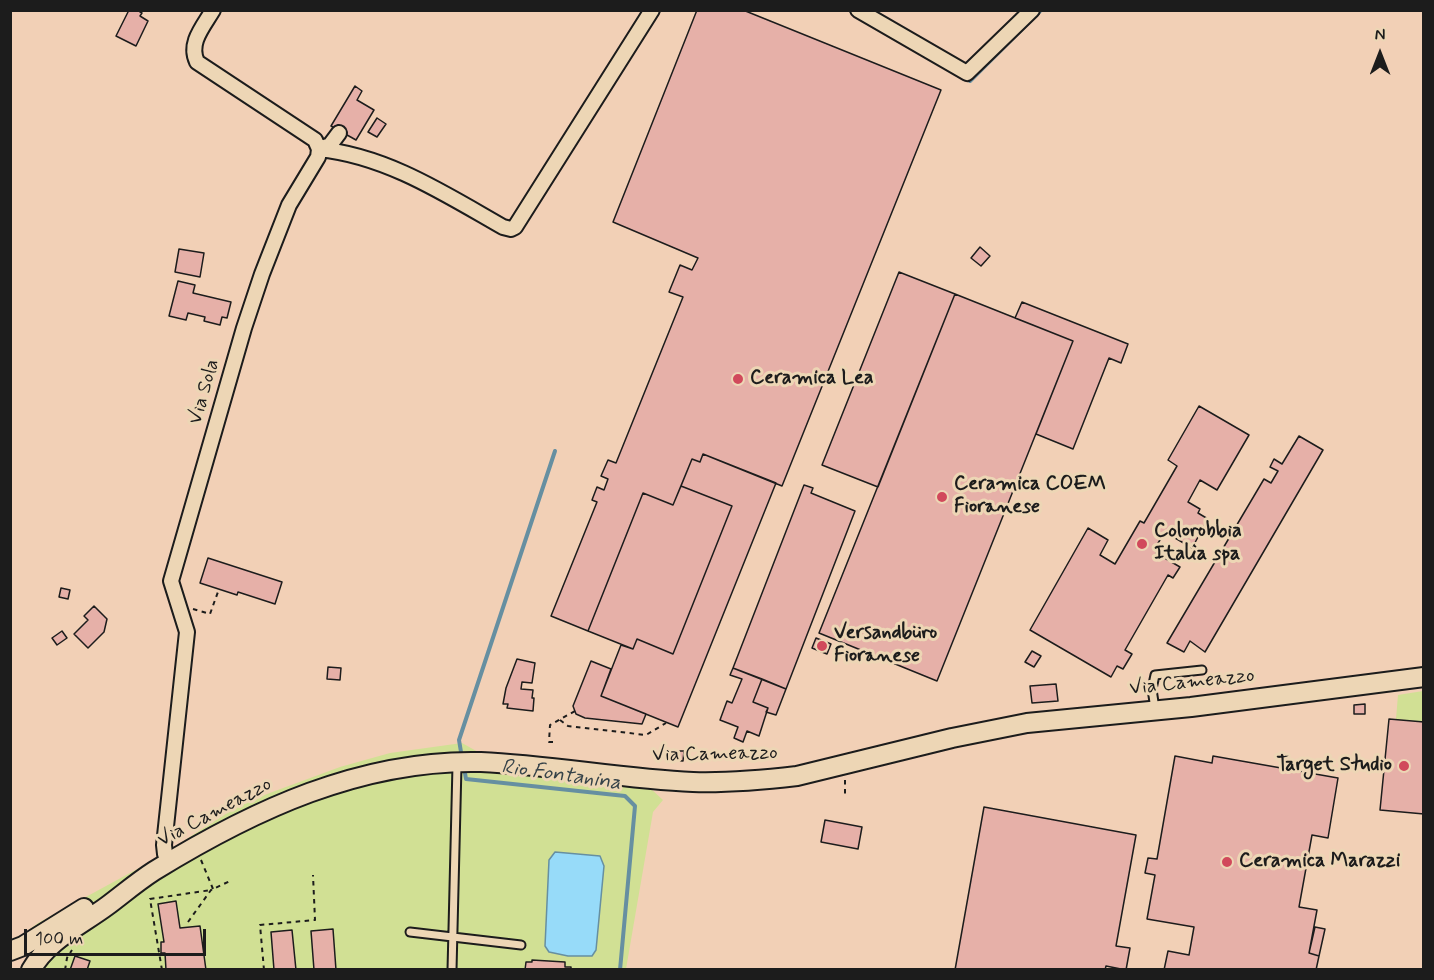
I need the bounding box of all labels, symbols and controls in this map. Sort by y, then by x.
north arrow [1350,24,1410,84]
text: N [1375,25,1385,46]
street label: Via Sola [184,357,226,427]
place label: Ceramica Lea [750,367,874,391]
marker: Ceramica Lea [731,372,745,386]
place label: Ceramica COEM Fioranese [954,473,1106,520]
marker: Ceramica COEM Fioranese [935,490,949,504]
place label: Colorobbia Italia spa [1154,520,1242,567]
marker: Colorobbia Italia spa [1135,537,1149,551]
place label: Versandbüro Fioranese [834,622,937,669]
marker: Versandbüro Fioranese [815,639,829,653]
street label: Via Cameazzo [1128,665,1256,701]
street label: Via Cameazzo [652,742,778,768]
place label: Target Studio [1276,754,1392,778]
water label: Rio Fontanina [500,755,622,797]
marker: Target Studio [1397,759,1411,773]
street label: Via Cameazzo [154,773,276,853]
place label: Ceramica Marazzi [1239,850,1400,874]
marker: Ceramica Marazzi [1220,855,1234,869]
scale bar [27,917,208,955]
text: 100 m [35,927,83,951]

